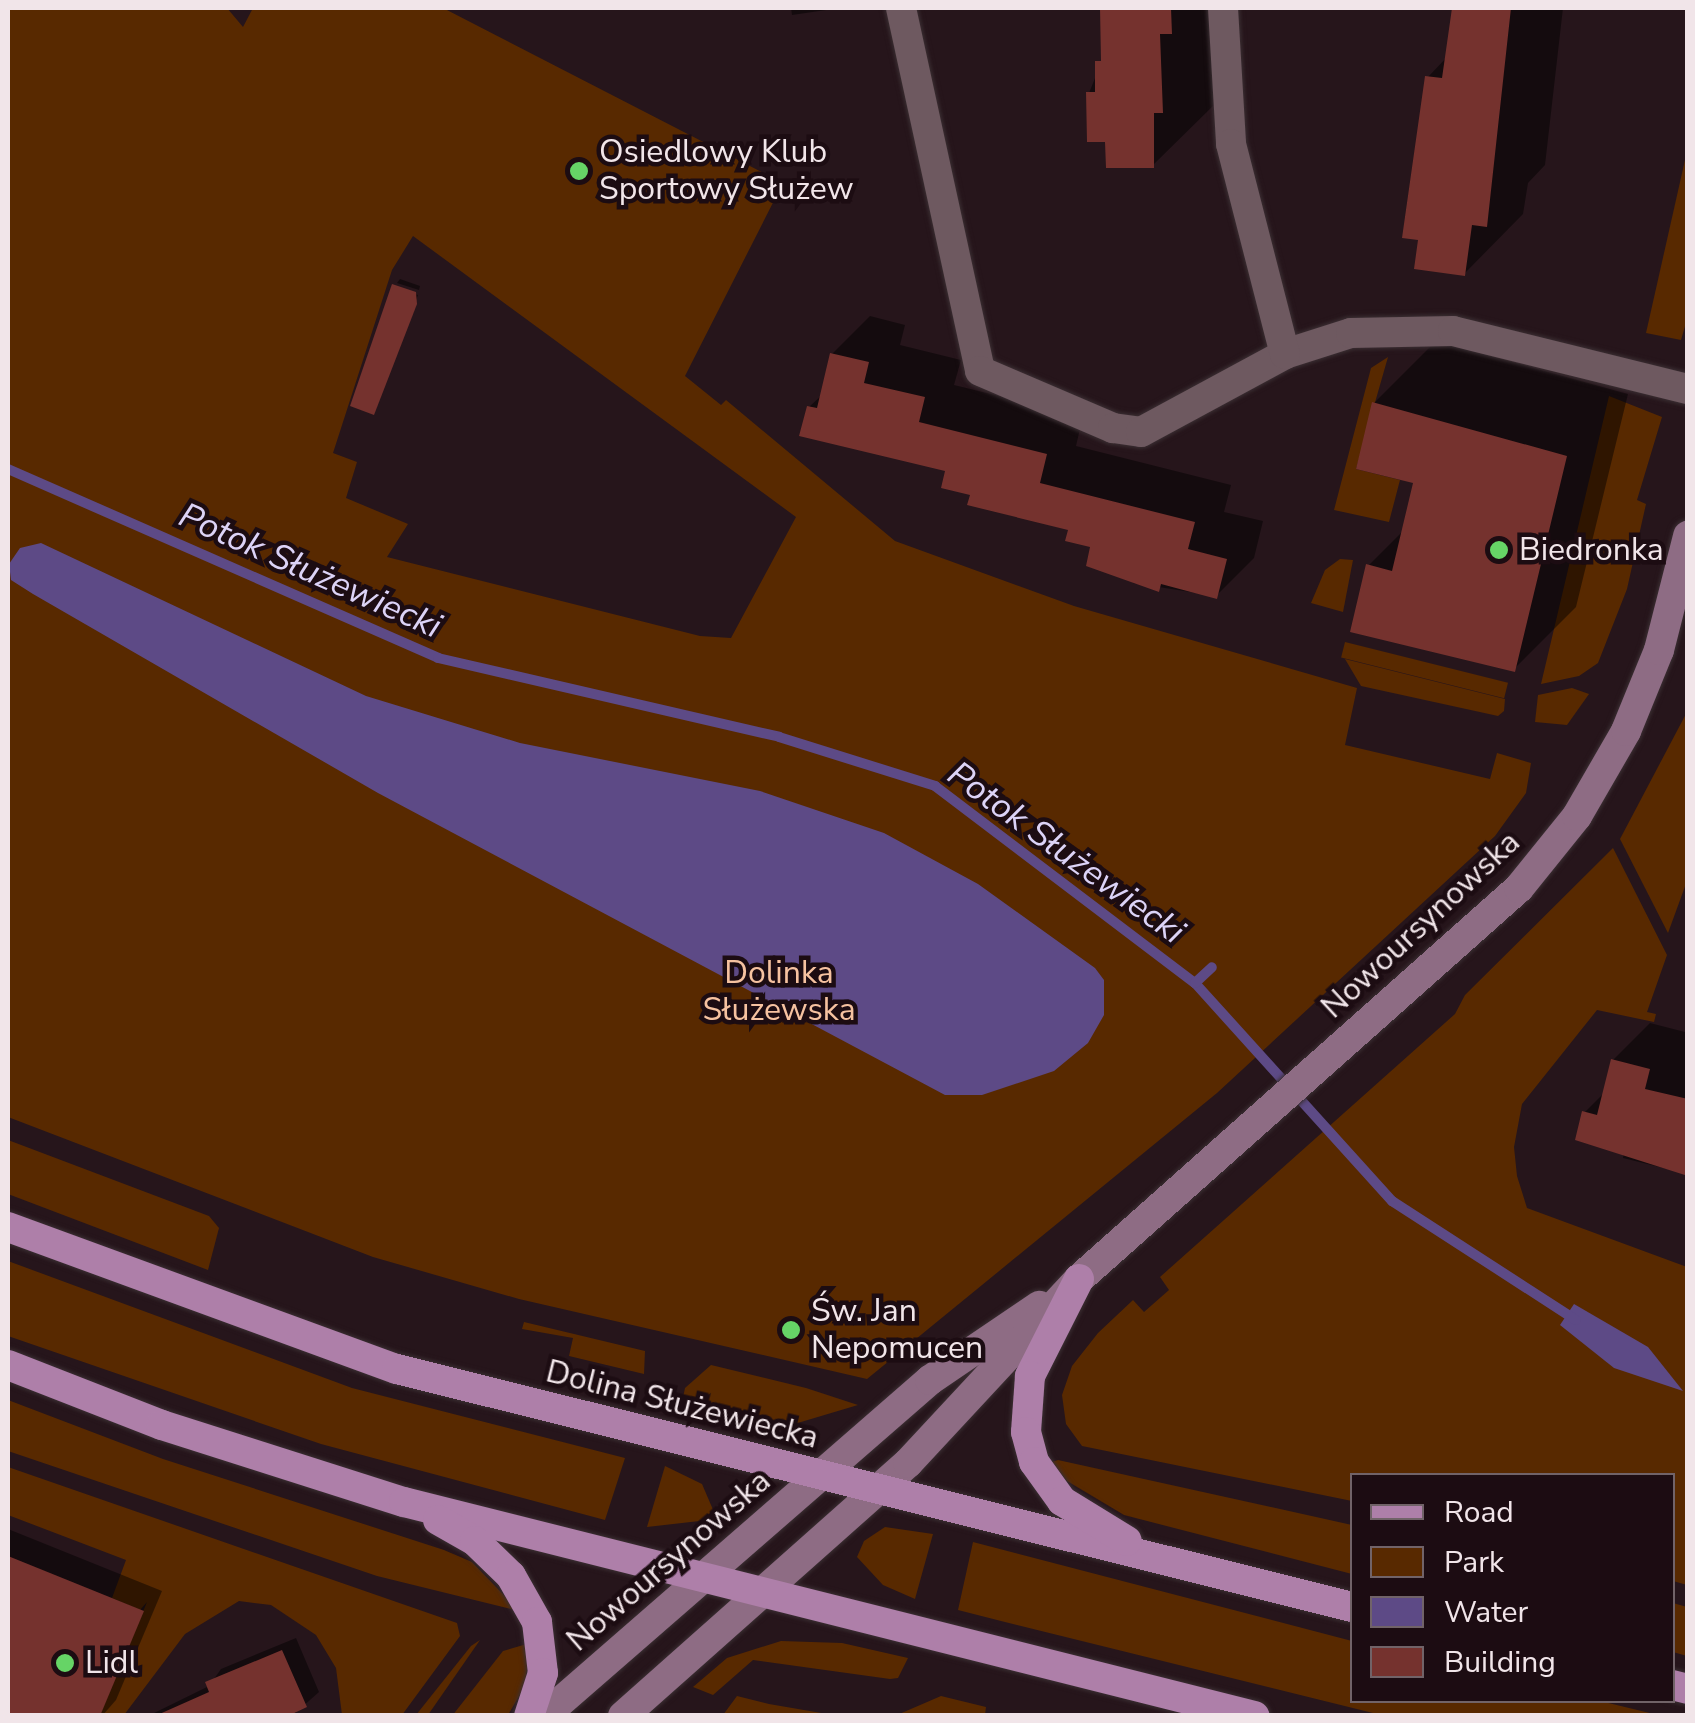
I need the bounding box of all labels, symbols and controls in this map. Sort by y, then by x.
place label: Osiedlowy Klub Sportowy Służew [599,134,854,209]
marker: Osiedlowy Klub Sportowy Służew [568,160,590,182]
water label: Potok Służewiecki [172,494,448,648]
place label: Biedronka [1519,531,1664,569]
marker: Biedronka [1488,539,1510,561]
water label: Potok Służewiecki [939,753,1193,953]
street label: Nowoursynowska [1314,823,1528,1027]
park label: Dolinka Służewska [702,955,856,1030]
place label: Św. Jan Nepomucen [811,1293,983,1368]
marker: Św. Jan Nepomucen [780,1319,802,1341]
street label: Dolina Służewiecka [542,1353,822,1457]
street label: Nowoursynowska [559,1462,779,1660]
legend [1350,1473,1675,1703]
text: Road [1444,1492,1514,1533]
text: Park [1444,1542,1504,1583]
text: Water [1444,1592,1528,1633]
text: Building [1444,1642,1556,1683]
place label: Lidl [85,1644,138,1682]
marker: Lidl [54,1652,76,1674]

